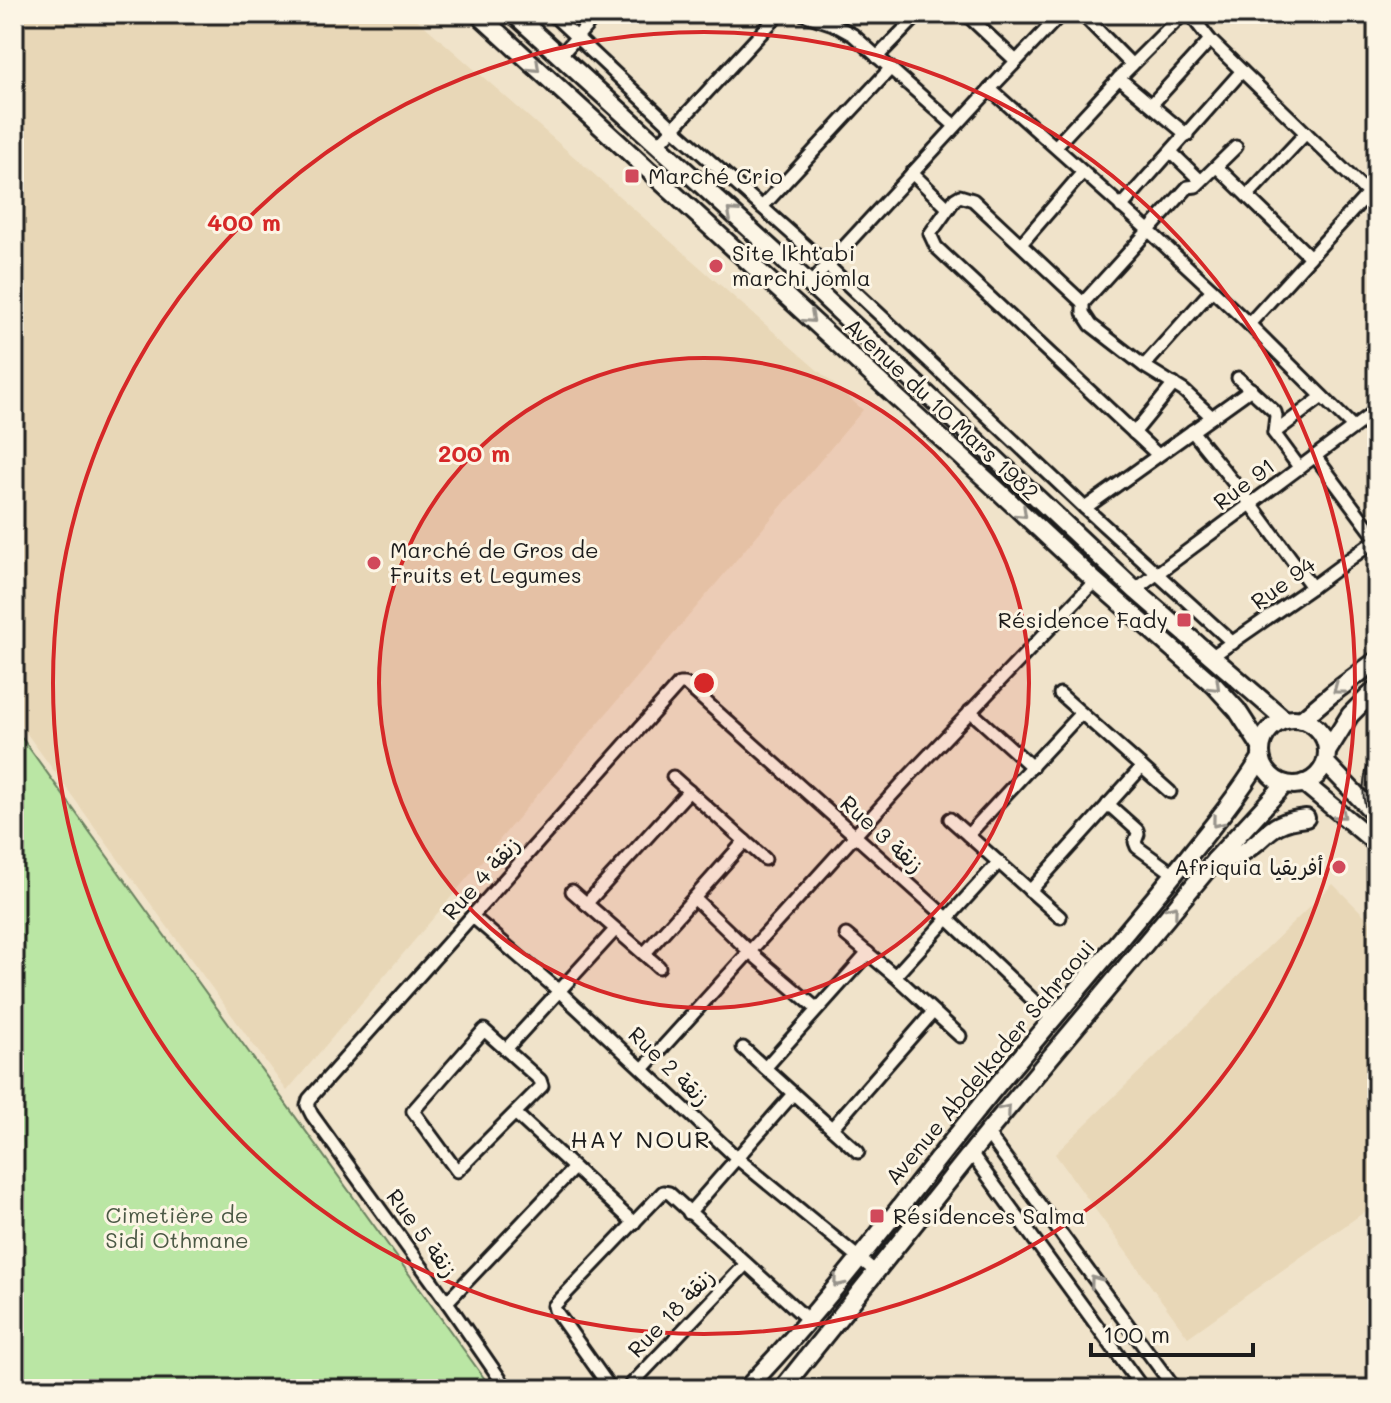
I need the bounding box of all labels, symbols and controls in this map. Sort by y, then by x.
one-way arrow [526,57,541,71]
place label: Marché Crio [648,161,783,190]
marker: Marché Crio [623,167,641,185]
text: 400 m [207,206,281,237]
one-way arrow [727,208,742,223]
place label: Site lkhtabi marchi jomla [732,238,871,292]
marker: Site lkhtabi marchi jomla [707,257,725,275]
one-way arrow [800,308,815,322]
street label: Avenue du 10 Mars 1982 [839,311,1045,506]
text: 200 m [438,437,510,468]
street label: Rue 91 [1207,451,1280,516]
one-way arrow [1013,503,1027,518]
place label: Marché de Gros de Fruits et Legumes [390,535,599,589]
street label: Rue 94 [1245,549,1321,616]
marker: Marché de Gros de Fruits et Legumes [365,554,383,572]
place label: Résidence Fady [998,605,1168,634]
marker: Résidence Fady [1175,611,1193,629]
centre of rings [690,669,718,697]
one-way arrow [1206,677,1220,692]
one-way arrow [1332,679,1347,694]
street label: Rue 3 زنقة [834,788,930,879]
one-way arrow [1332,804,1346,819]
one-way arrow [1212,813,1226,828]
street label: Rue 4 زنقة [435,830,526,926]
place label: Afriquia أفريقيا [1174,852,1324,881]
marker: Afriquia أفريقيا [1330,858,1348,876]
one-way arrow [1163,905,1178,920]
street label: Avenue Abdelkader Sahraoui [878,933,1101,1190]
street label: Rue 2 زنقة [623,1020,716,1112]
one-way arrow [996,1105,1011,1119]
district label: HAY NOUR [570,1123,712,1154]
street label: Rue 5 زنقة [380,1183,464,1283]
park label: Cimetière de Sidi Othmane [105,1200,249,1254]
place label: Résidences Salma [893,1201,1085,1230]
marker: Résidences Salma [868,1207,886,1225]
street label: Rue 18 زنقة [621,1262,720,1363]
one-way arrow [833,1273,848,1287]
one-way arrow [1090,1276,1105,1290]
scale bar [1091,1307,1253,1357]
text: 100 m [1103,1318,1170,1349]

